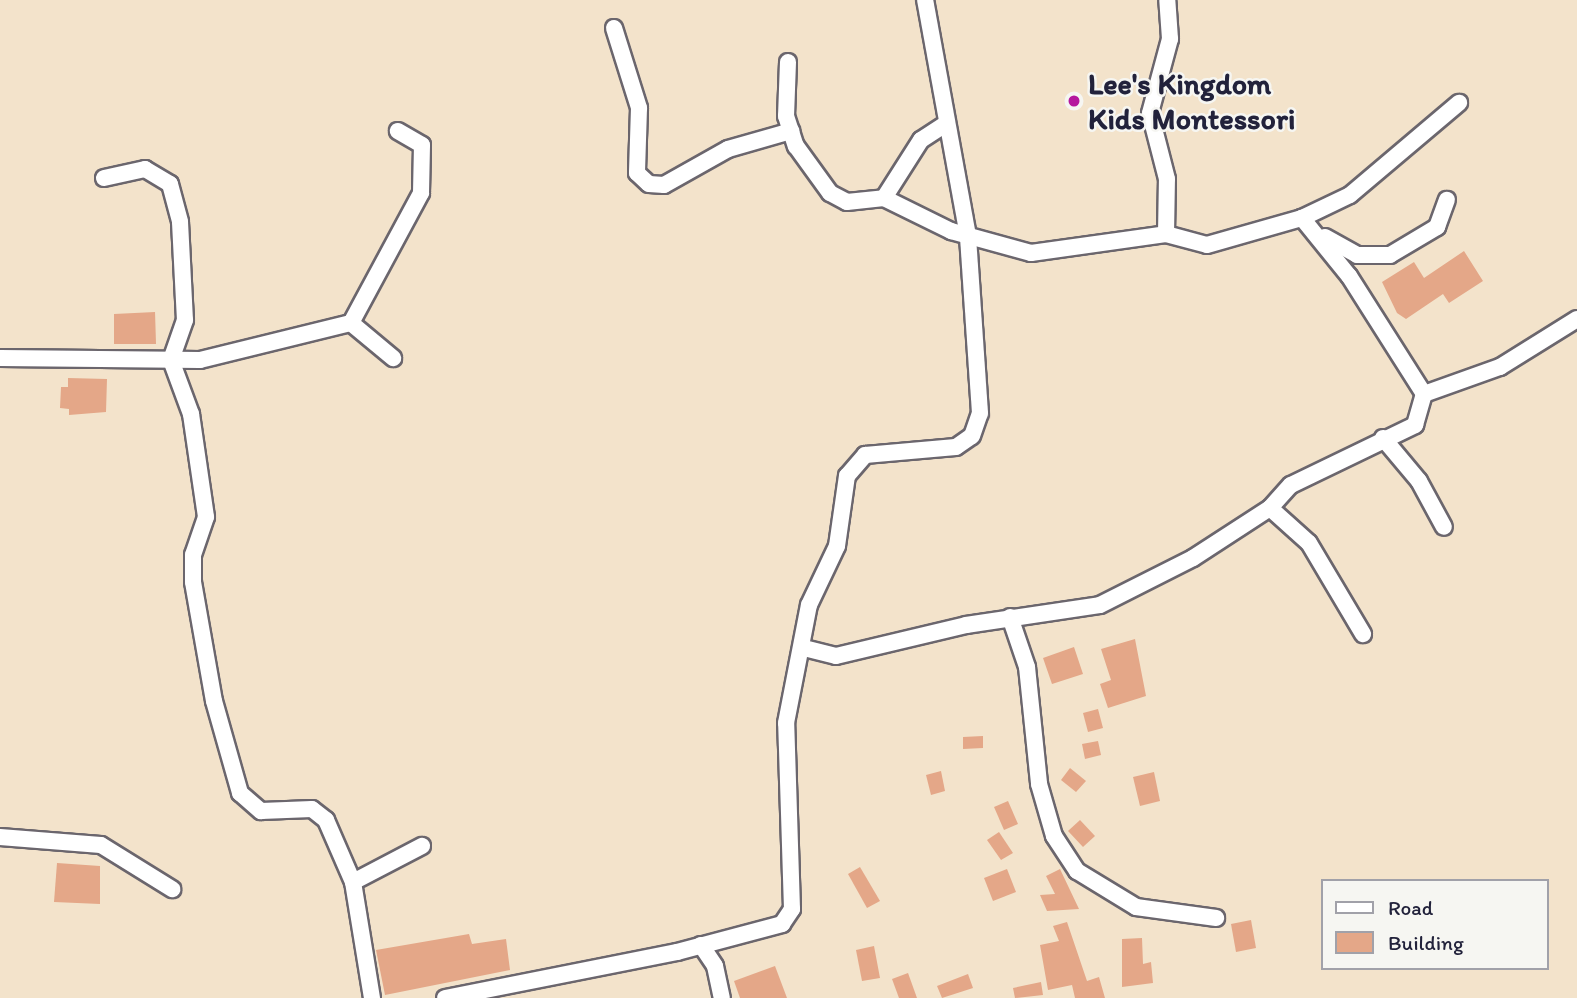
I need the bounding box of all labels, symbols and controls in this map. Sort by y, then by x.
place label: Lee's Kingdom Kids Montessori [1088,66,1294,136]
marker: Lee's Kingdom Kids Montessori [1066,93,1082,109]
legend [1322,879,1549,970]
text: Road [1388,895,1433,920]
text: Building [1388,930,1464,955]

